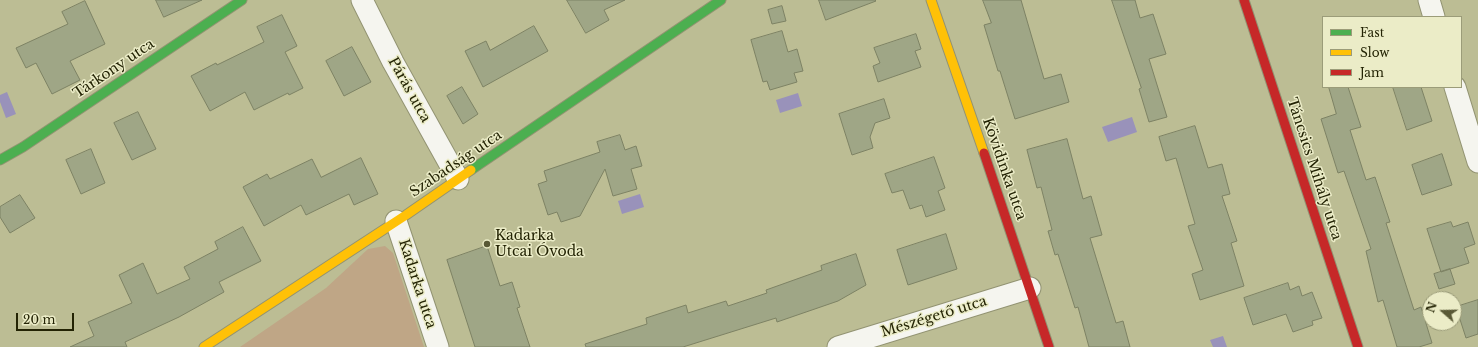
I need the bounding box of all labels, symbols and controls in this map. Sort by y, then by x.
legend [1322,16,1462,88]
text: Fast [1360,25,1384,40]
street label: Tárkony utca [70,36,158,102]
text: Slow [1360,45,1389,60]
street label: Párás utca [384,54,434,126]
text: Jam [1360,65,1384,80]
street label: Táncsics Mihály utca [1283,96,1345,242]
street label: Kövidinka utca [979,116,1029,222]
street label: Szabadság utca [407,127,505,201]
place label: Kadarka Utcai Óvoda [495,228,584,260]
street label: Kadarka utca [395,237,439,331]
marker: Kadarka Utcai Óvoda [482,239,492,249]
north arrow [1422,291,1462,331]
street label: Mészégető utca [879,293,989,341]
text: N [1423,300,1440,314]
scale bar [18,305,76,331]
text: 20 m [23,312,55,327]

